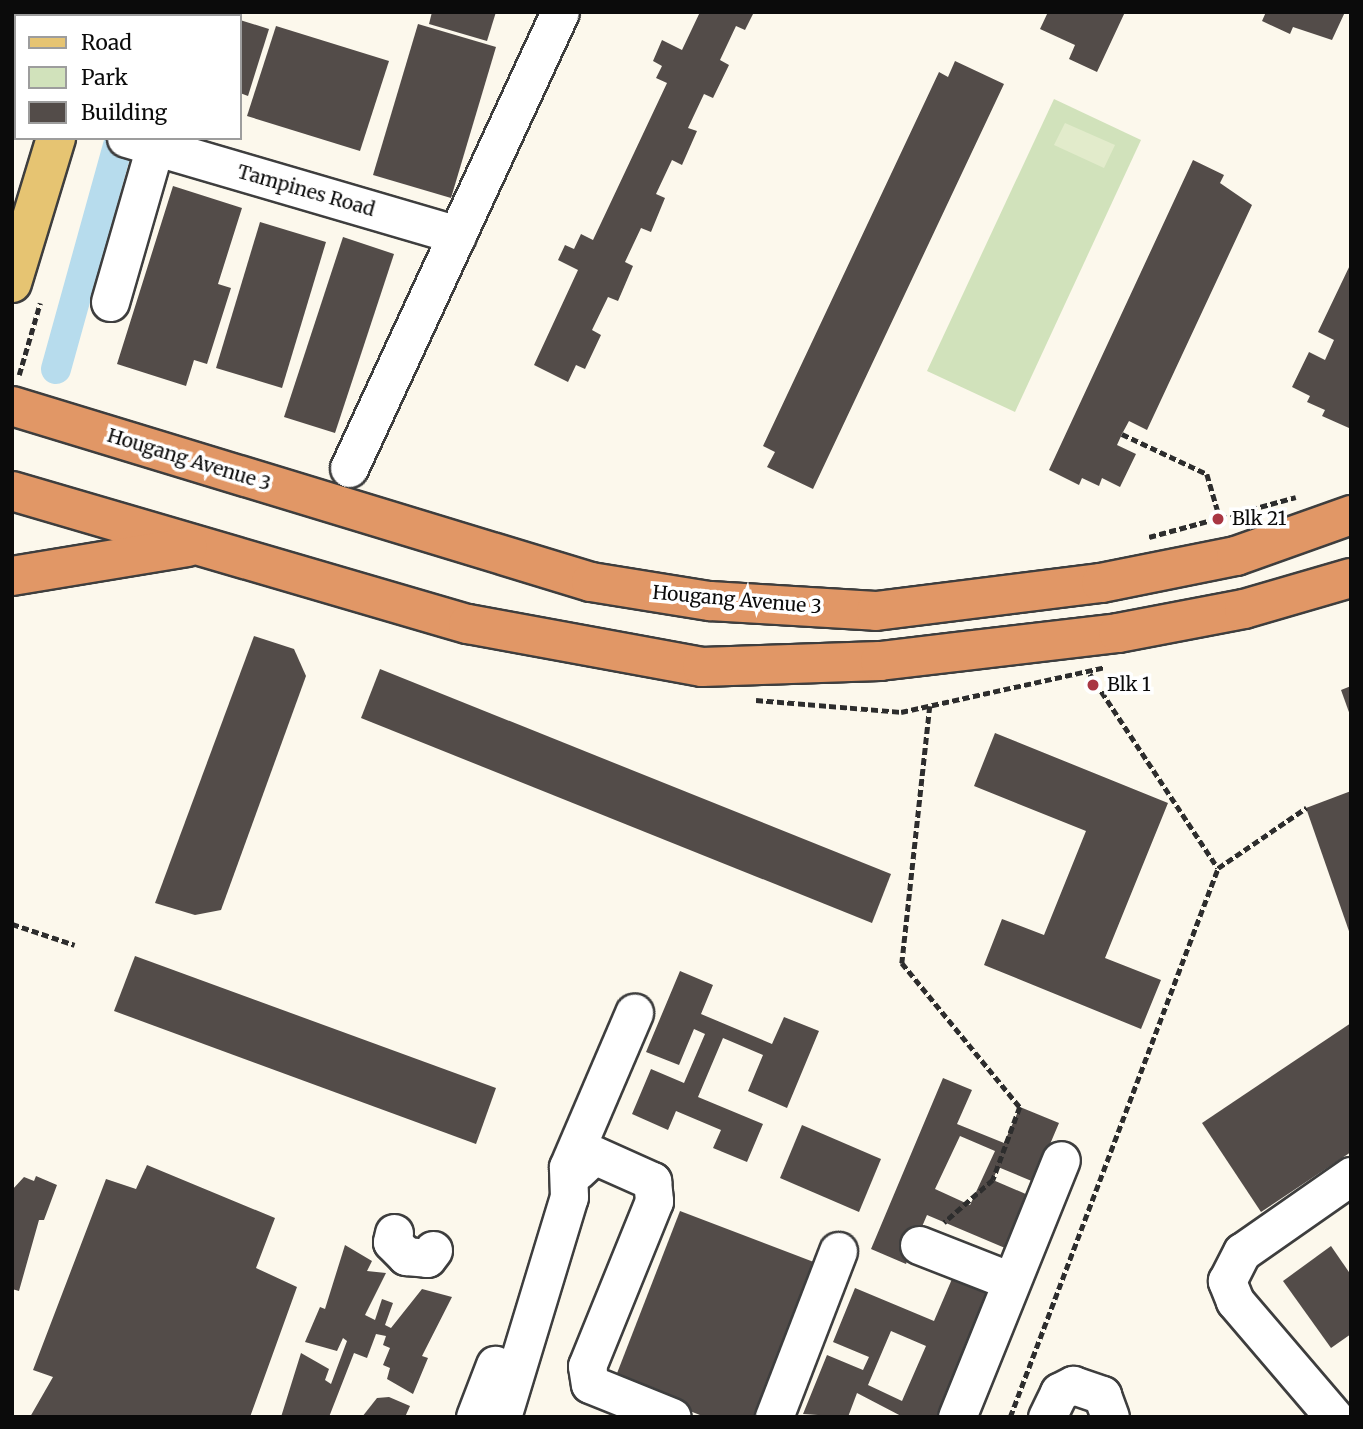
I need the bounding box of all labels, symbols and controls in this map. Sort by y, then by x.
legend [14,14,242,140]
text: Road [81,29,132,56]
text: Park [81,64,128,91]
text: Building [81,99,167,126]
street label: Tampines Road [235,160,377,222]
street label: Hougang Avenue 3 [105,424,273,496]
place label: Blk 21 [1232,508,1286,530]
marker: Blk 21 [1210,511,1226,527]
street label: Hougang Avenue 3 [651,581,823,619]
place label: Blk 1 [1107,674,1151,696]
marker: Blk 1 [1085,677,1101,693]

